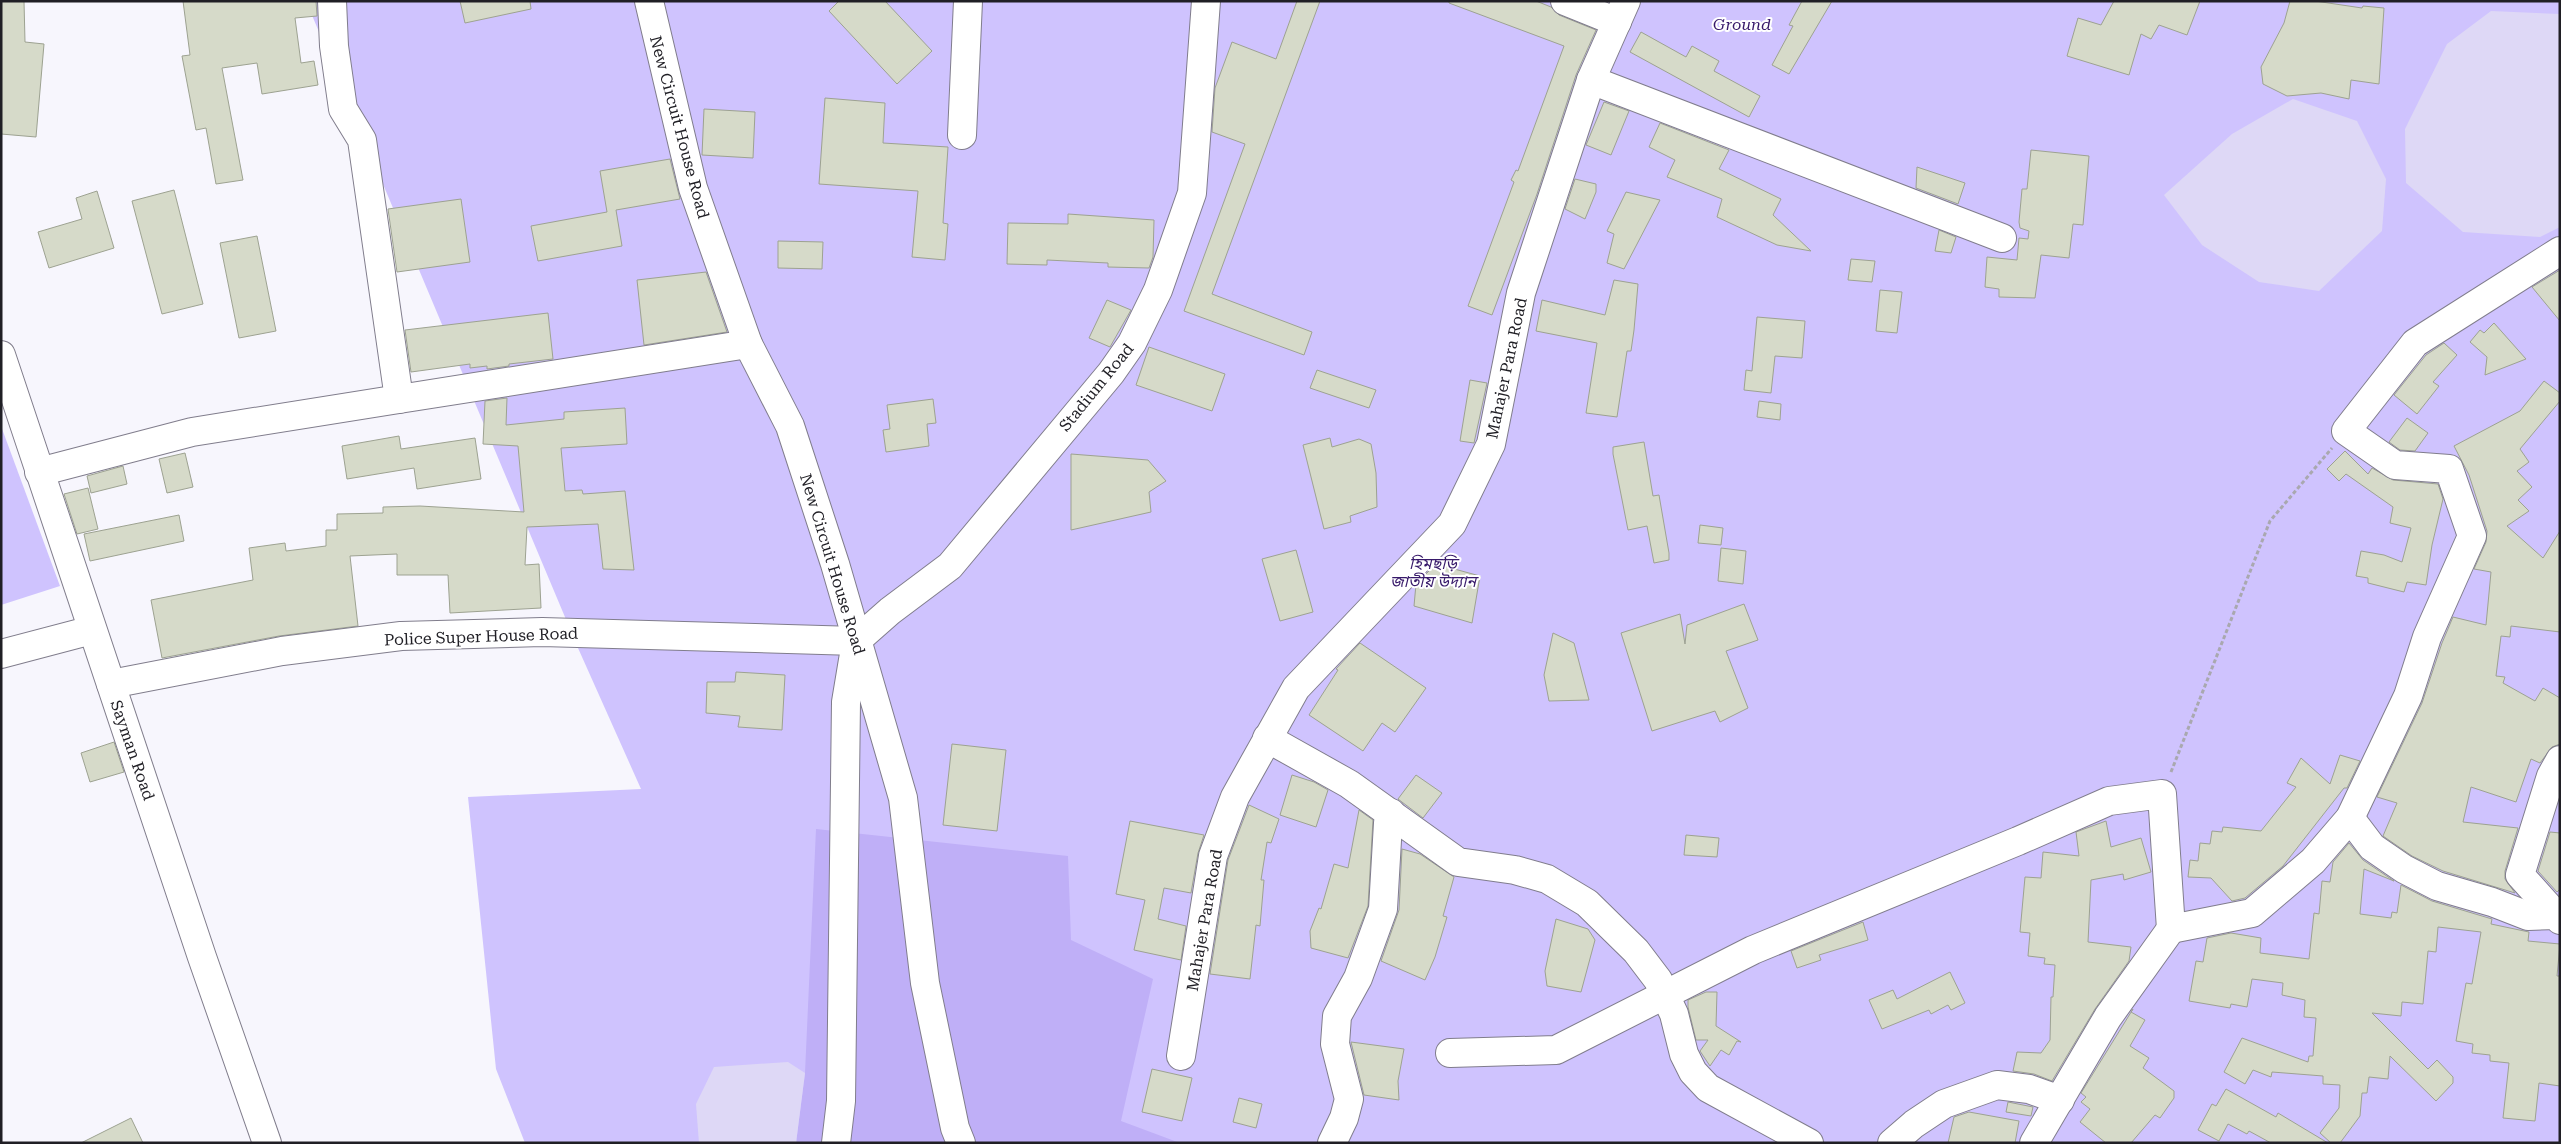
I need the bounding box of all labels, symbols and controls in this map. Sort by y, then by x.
park label: Ground [1713,15,1771,34]
street label: New Circuit House Road [646,34,713,221]
street label: Mahajer Para Road [1482,296,1531,440]
street label: Stadium Road [1055,340,1138,435]
street label: New Circuit House Road [796,471,869,657]
park label: হিমছড়ি জাতীয় উদ্যান [1390,554,1479,591]
street label: Police Super House Road [384,624,578,649]
street label: Sayman Road [106,698,159,803]
street label: Mahajer Para Road [1183,848,1226,993]

